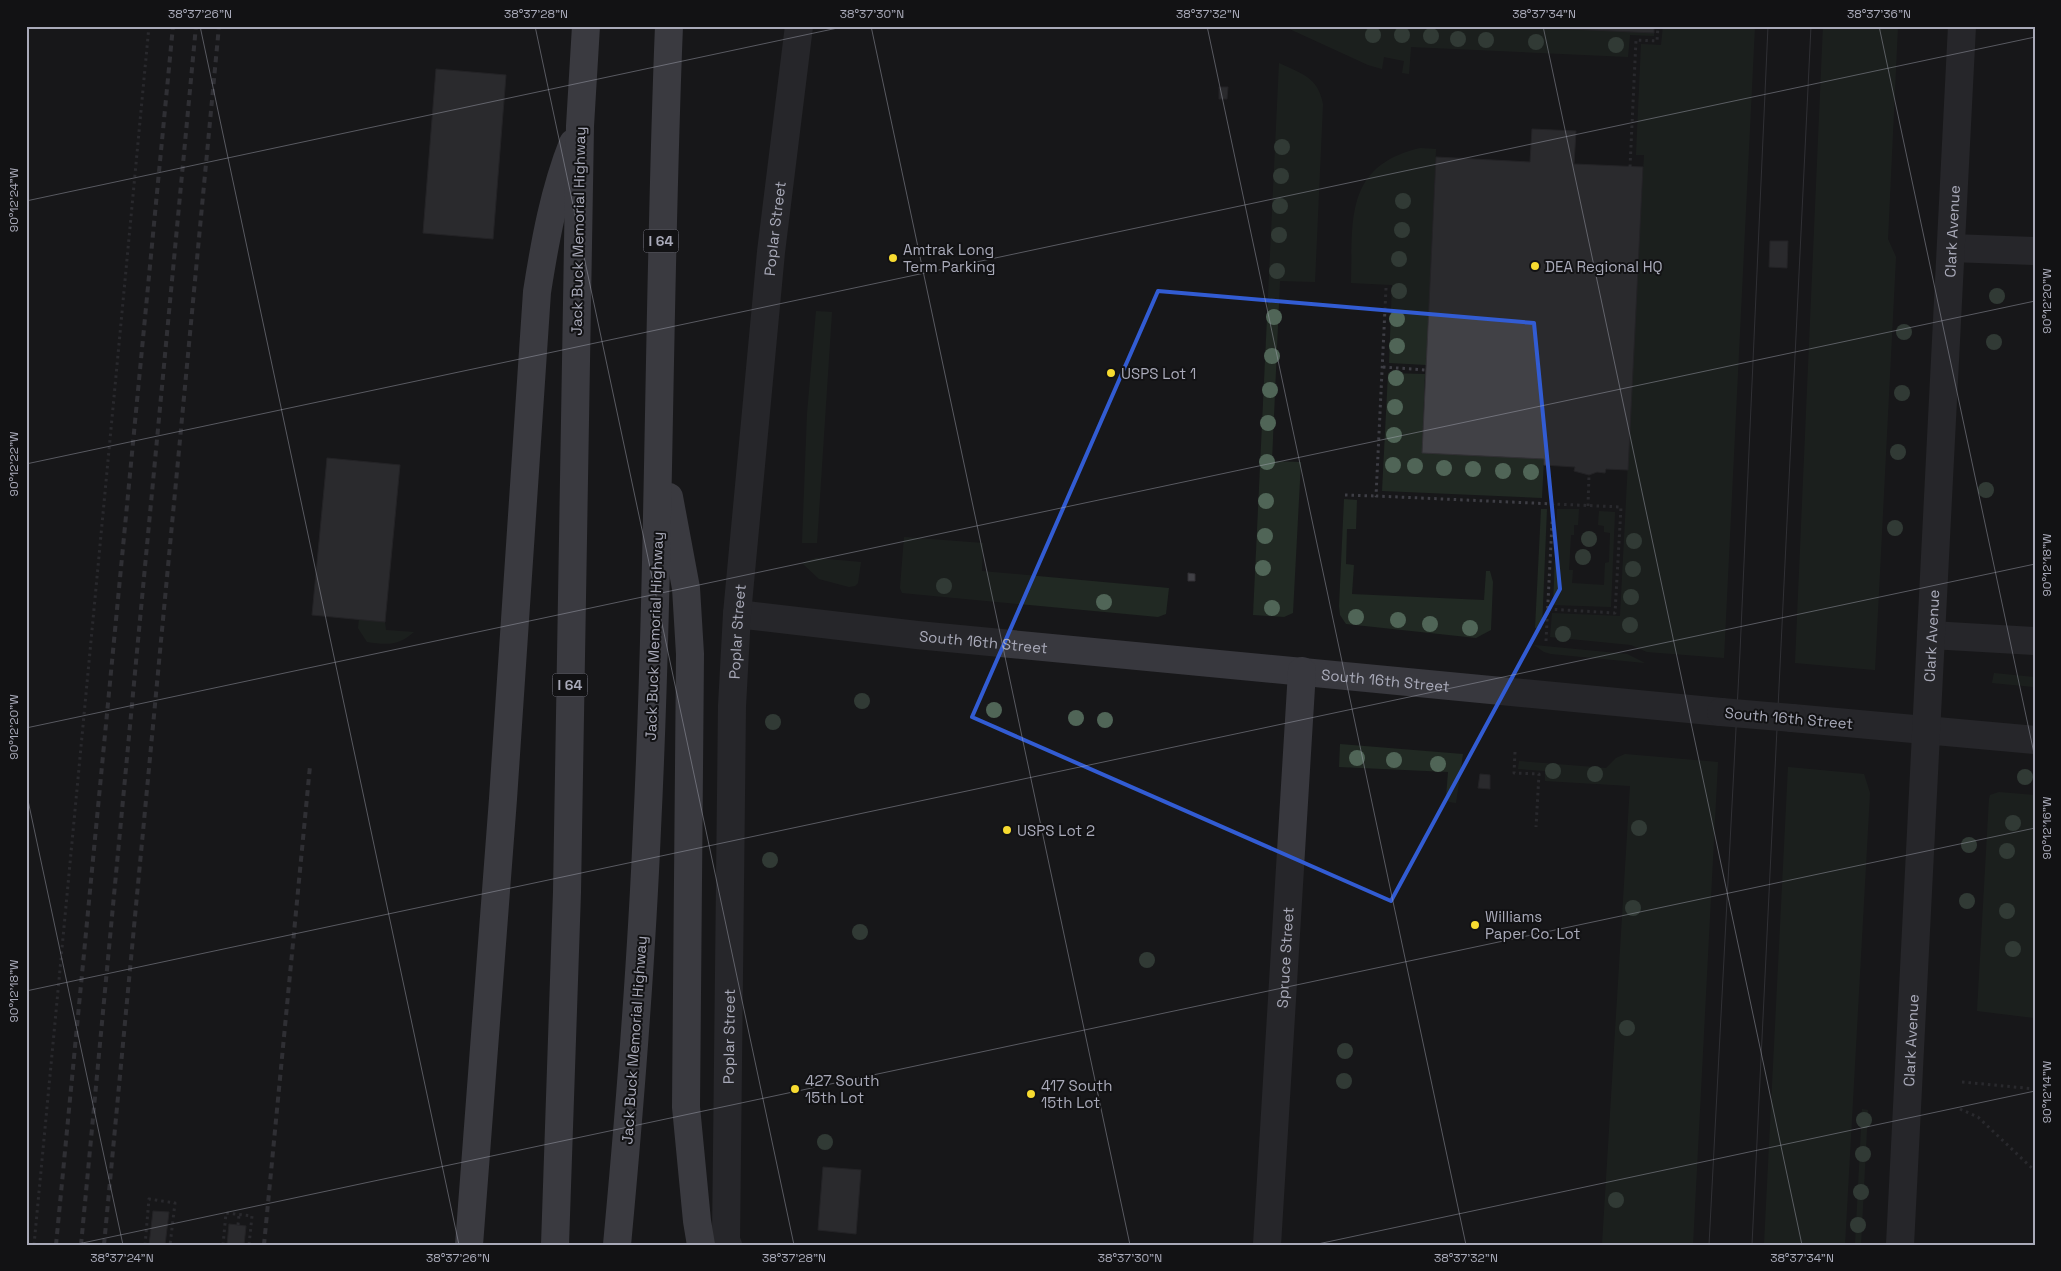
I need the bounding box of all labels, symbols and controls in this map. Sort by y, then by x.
text: 38°37'26"N [168,6,232,22]
text: 38°37'28"N [504,6,568,22]
text: 38°37'30"N [840,6,904,22]
text: 38°37'32"N [1176,6,1240,22]
text: 38°37'34"N [1512,6,1576,22]
text: 38°37'36"N [1847,6,1911,22]
street label: Jack Buck Memorial Highway [567,126,589,336]
text: 90°12'24"W [6,167,22,232]
street label: Poplar Street [759,180,789,277]
street label: Clark Avenue [1940,185,1963,278]
road number: I 64 [644,230,678,252]
place label: Amtrak Long Term Parking [903,240,995,276]
marker: Amtrak Long Term Parking [887,252,899,264]
place label: DEA Regional HQ [1545,257,1663,276]
marker: DEA Regional HQ [1529,260,1541,272]
text: 90°12'20"W [2039,268,2055,334]
place label: USPS Lot 1 [1121,364,1196,383]
marker: USPS Lot 1 [1105,367,1117,379]
text: 90°12'22"W [6,431,22,496]
street label: Jack Buck Memorial Highway [641,531,667,741]
text: 90°12'18"W [2039,533,2055,596]
street label: Poplar Street [724,583,749,680]
street label: Clark Avenue [1919,589,1943,682]
street label: South 16th Street [918,626,1049,657]
street label: South 16th Street [1321,664,1451,695]
road number: I 64 [552,674,588,696]
text: 90°12'20"W [6,694,22,760]
street label: South 16th Street [1724,703,1854,733]
text: 90°12'16"W [2039,796,2055,859]
place label: USPS Lot 2 [1017,821,1095,840]
marker: USPS Lot 2 [1001,824,1013,836]
street label: Spruce Street [1272,906,1297,1009]
place label: Williams Paper Co. Lot [1485,907,1581,943]
marker: Williams Paper Co. Lot [1469,919,1481,931]
street label: Jack Buck Memorial Highway [617,935,651,1145]
text: 90°12'18"W [6,959,22,1022]
street label: Poplar Street [718,989,738,1084]
street label: Clark Avenue [1899,994,1922,1087]
text: 90°12'14"W [2039,1060,2055,1123]
place label: 427 South 15th Lot [805,1071,879,1107]
place label: 417 South 15th Lot [1041,1076,1112,1112]
marker: 427 South 15th Lot [789,1083,801,1095]
marker: 417 South 15th Lot [1025,1088,1037,1100]
text: 38°37'24"N [90,1250,154,1266]
text: 38°37'26"N [426,1250,490,1266]
text: 38°37'28"N [762,1250,826,1266]
text: 38°37'30"N [1098,1250,1162,1266]
text: 38°37'32"N [1434,1250,1498,1266]
text: 38°37'34"N [1770,1250,1834,1266]

